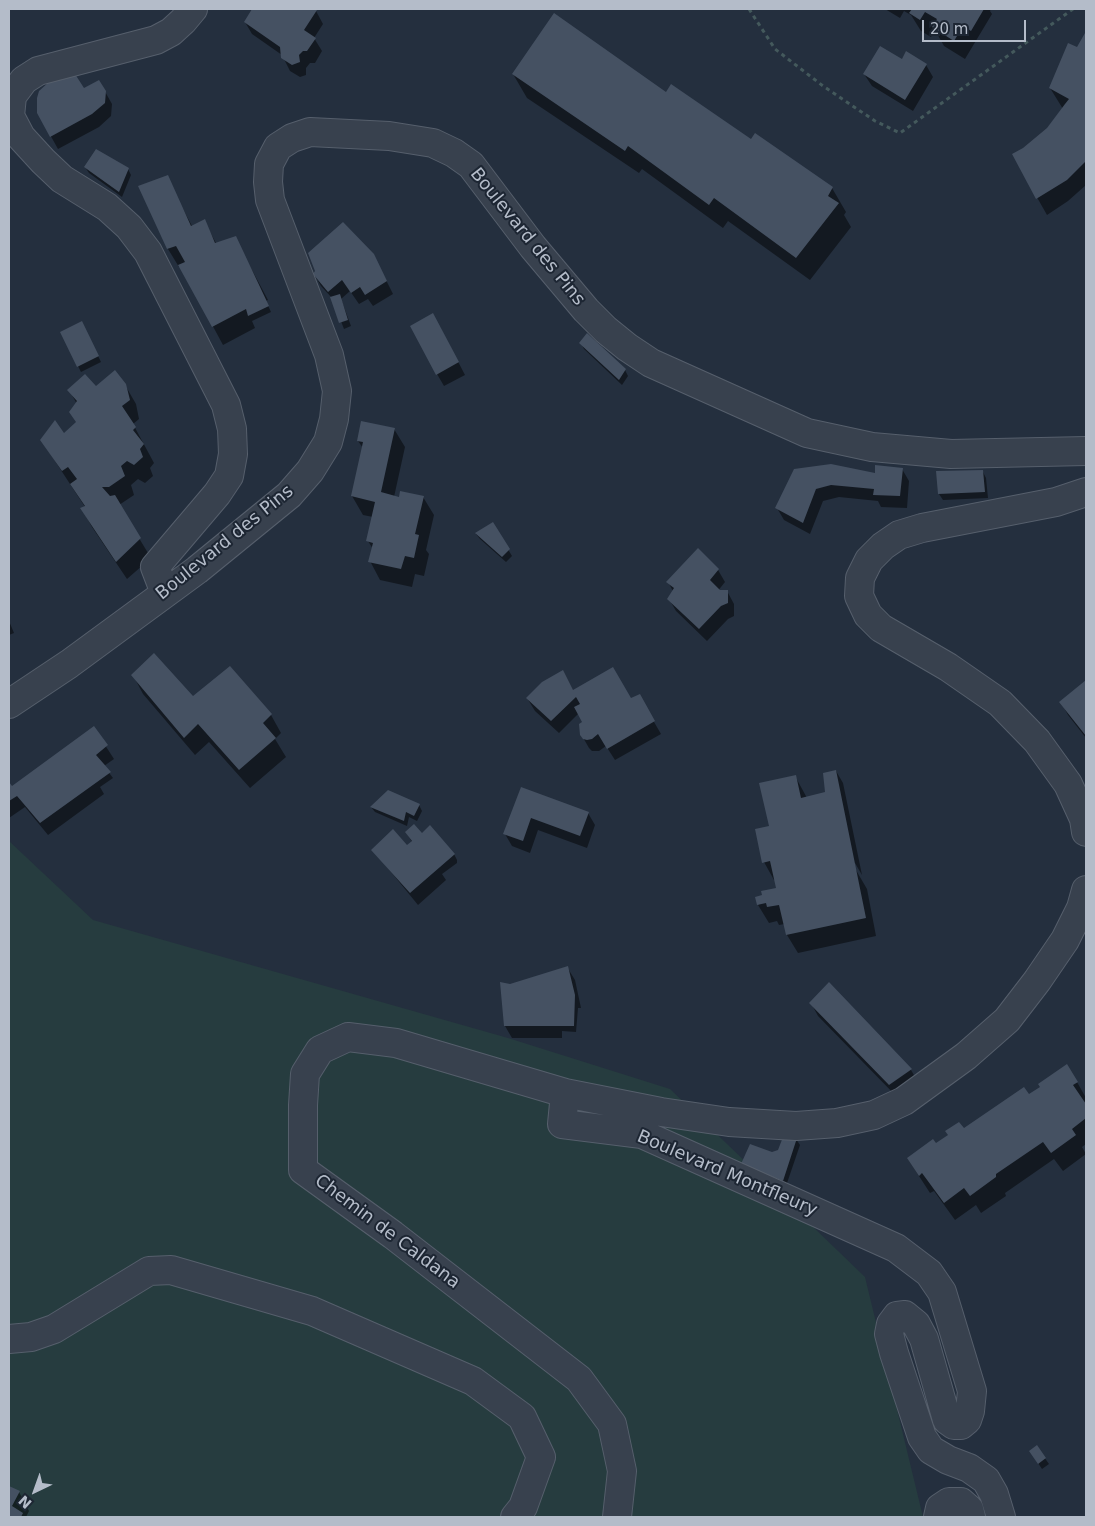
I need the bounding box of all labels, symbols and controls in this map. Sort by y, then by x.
scale bar [925,10,1029,42]
text: 20 m [930,20,968,38]
street label: Boulevard des Pins [465,164,589,310]
street label: Boulevard des Pins [152,481,298,605]
street label: Boulevard Montfleury [634,1126,820,1222]
street label: Chemin de Caldana [310,1170,464,1294]
north arrow [10,1466,60,1516]
text: N [15,1492,35,1512]

